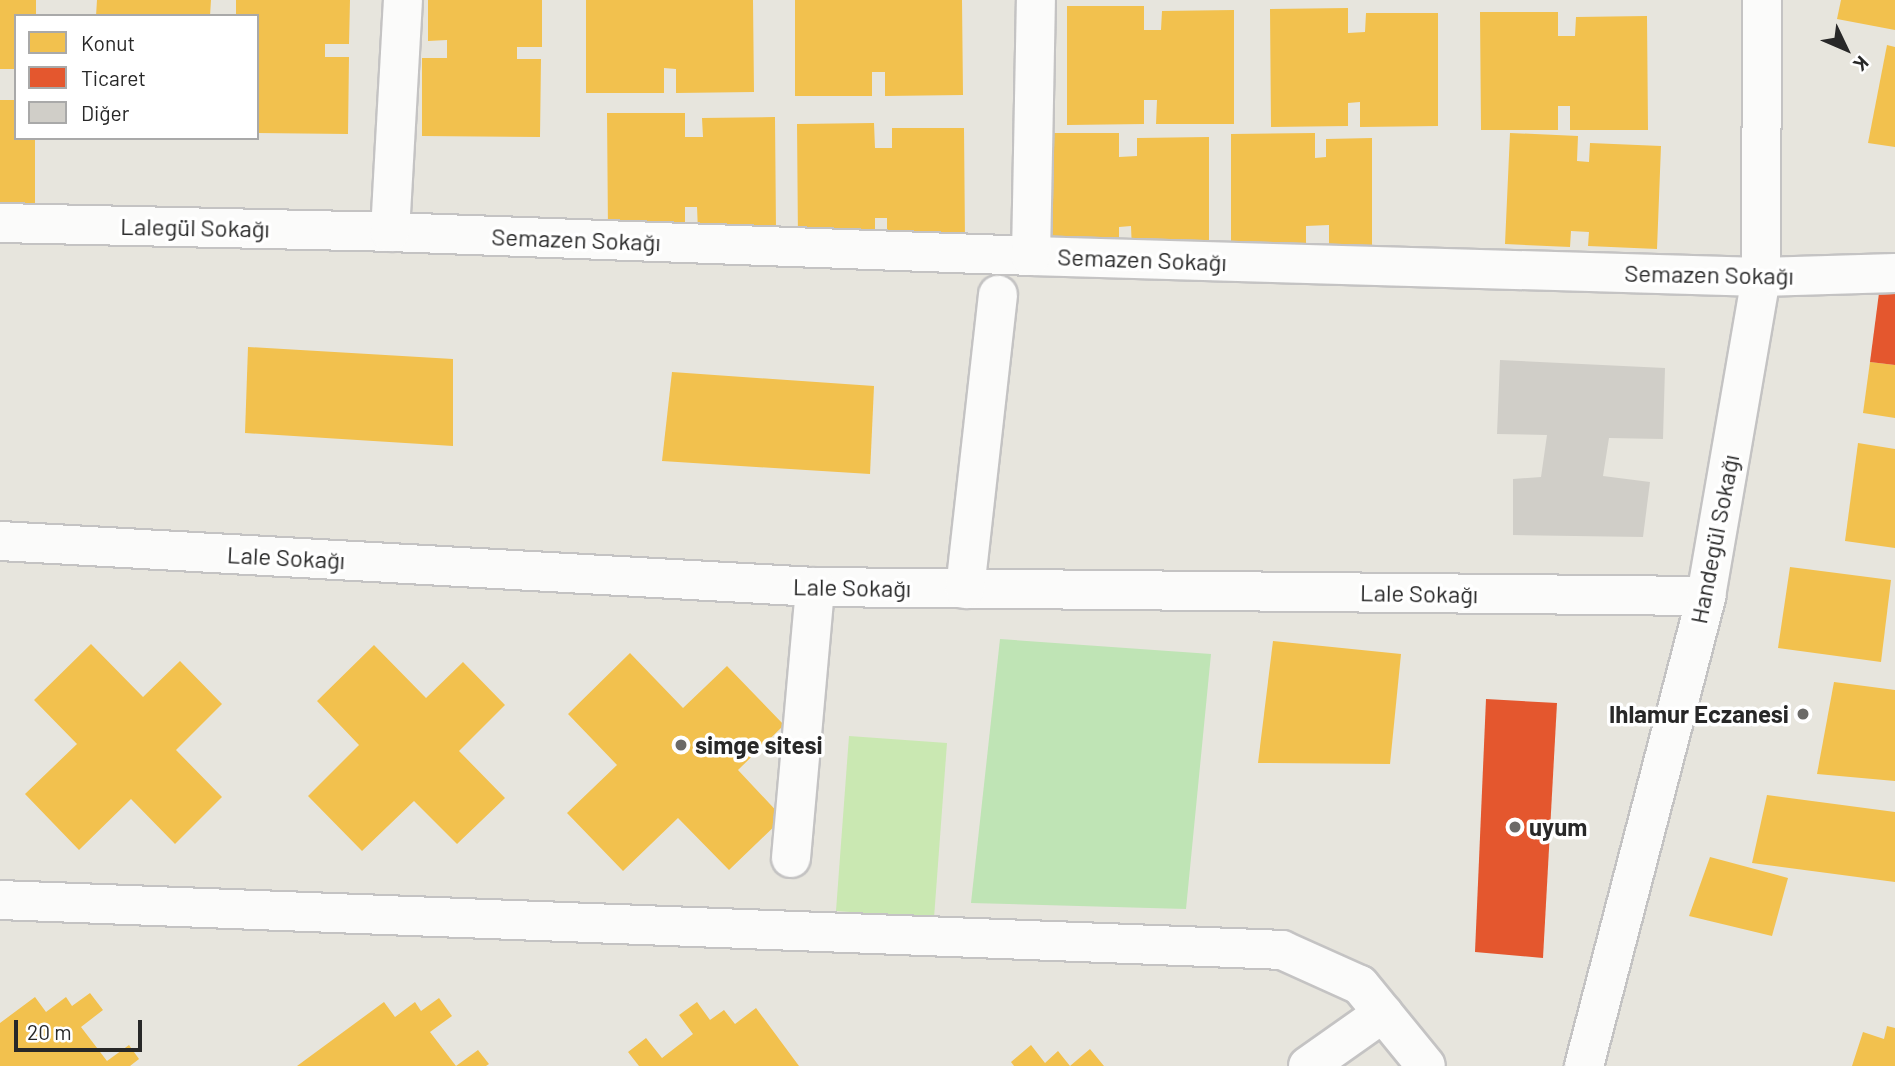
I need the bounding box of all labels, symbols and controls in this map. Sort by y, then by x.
legend [14,14,259,140]
north arrow [1811,14,1881,84]
text: Konut [81,30,135,55]
text: K [1849,52,1874,76]
text: Ticaret [81,65,146,90]
text: Diğer [81,100,129,125]
street label: Lalegül Sokağı [120,211,270,243]
street label: Semazen Sokağı [491,222,661,256]
street label: Semazen Sokağı [1057,242,1227,276]
street label: Semazen Sokağı [1624,258,1794,290]
street label: Handegül Sokağı [1683,452,1745,626]
street label: Lale Sokağı [226,540,346,574]
street label: Lale Sokağı [793,572,911,602]
street label: Lale Sokağı [1360,578,1478,608]
place label: Ihlamur Eczanesi [1609,700,1789,728]
marker: Ihlamur Eczanesi [1795,706,1811,722]
place label: simge sitesi [695,731,823,759]
marker: simge sitesi [673,737,689,753]
place label: uyum [1529,813,1587,841]
marker: uyum [1507,819,1523,835]
scale bar [18,1006,145,1050]
text: 20 m [27,1019,72,1044]

